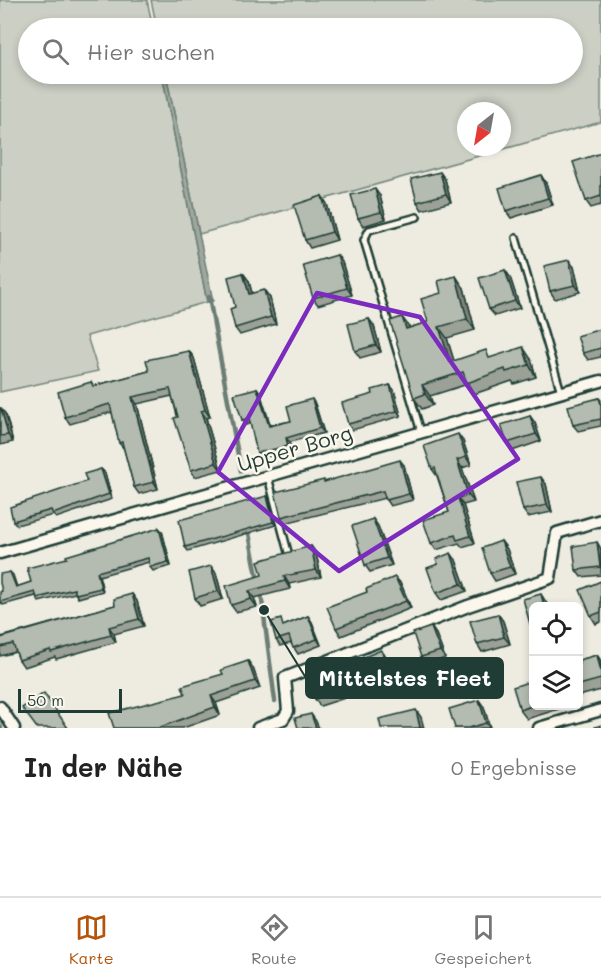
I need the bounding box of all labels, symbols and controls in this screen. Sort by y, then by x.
search box [18,18,583,84]
icon: search [39,35,72,68]
text: Hier suchen [87,37,215,66]
north arrow [457,102,511,156]
street label: Upper Borg [234,418,355,477]
map controls [529,602,583,710]
button: locate [529,602,583,656]
button: layers [529,656,583,710]
callout: Mittelstes Fleet [306,658,503,698]
text: Mittelstes Fleet [319,663,492,692]
scale bar [18,686,122,714]
text: 50 m [27,689,64,710]
text: In der Nähe [24,750,183,784]
text: 0 Ergebnisse [451,754,577,780]
tab: Karte [69,911,114,968]
tab: Route [251,911,297,968]
tab: Gespeichert [434,911,532,968]

